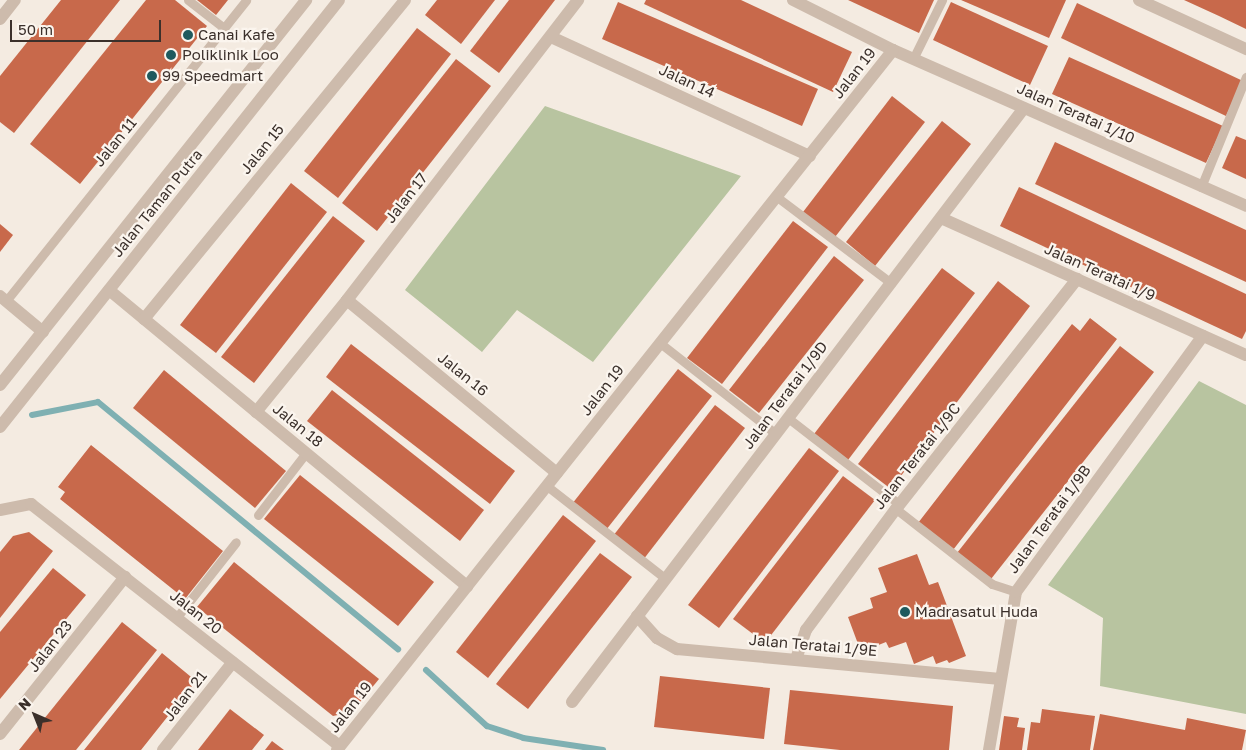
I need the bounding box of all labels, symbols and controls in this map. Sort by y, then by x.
scale bar [12,10,164,42]
text: 50 m [18,20,53,38]
place label: Canai Kafe [198,26,275,44]
marker: Canai Kafe [182,29,194,41]
street label: Jalan 19 [829,44,879,102]
place label: Poliklinik Loo [182,46,279,64]
marker: Poliklinik Loo [164,48,178,62]
street label: Jalan 14 [656,60,718,102]
place label: 99 Speedmart [162,67,263,85]
marker: 99 Speedmart [146,70,158,82]
street label: Jalan Teratai 1/10 [1014,79,1138,147]
street label: Jalan 11 [90,114,140,170]
street label: Jalan 15 [236,120,288,178]
street label: Jalan Taman Putra [108,146,206,260]
street label: Jalan 17 [381,169,431,227]
street label: Jalan Teratai 1/9 [1042,239,1158,305]
street label: Jalan Teratai 1/9D [739,338,831,452]
street label: Jalan 16 [434,348,492,400]
street label: Jalan 19 [577,361,627,419]
street label: Jalan 18 [269,399,327,451]
street label: Jalan Teratai 1/9C [870,399,964,513]
street label: Jalan Teratai 1/9B [1004,461,1094,577]
street label: Jalan 20 [166,586,226,638]
place label: Madrasatul Huda [915,603,1038,621]
marker: Madrasatul Huda [899,606,911,618]
street label: Jalan 23 [24,617,76,675]
street label: Jalan Teratai 1/9E [748,630,878,660]
street label: Jalan 21 [160,667,210,725]
street label: Jalan 19 [325,678,375,736]
north arrow [10,690,60,740]
text: N [14,694,34,714]

